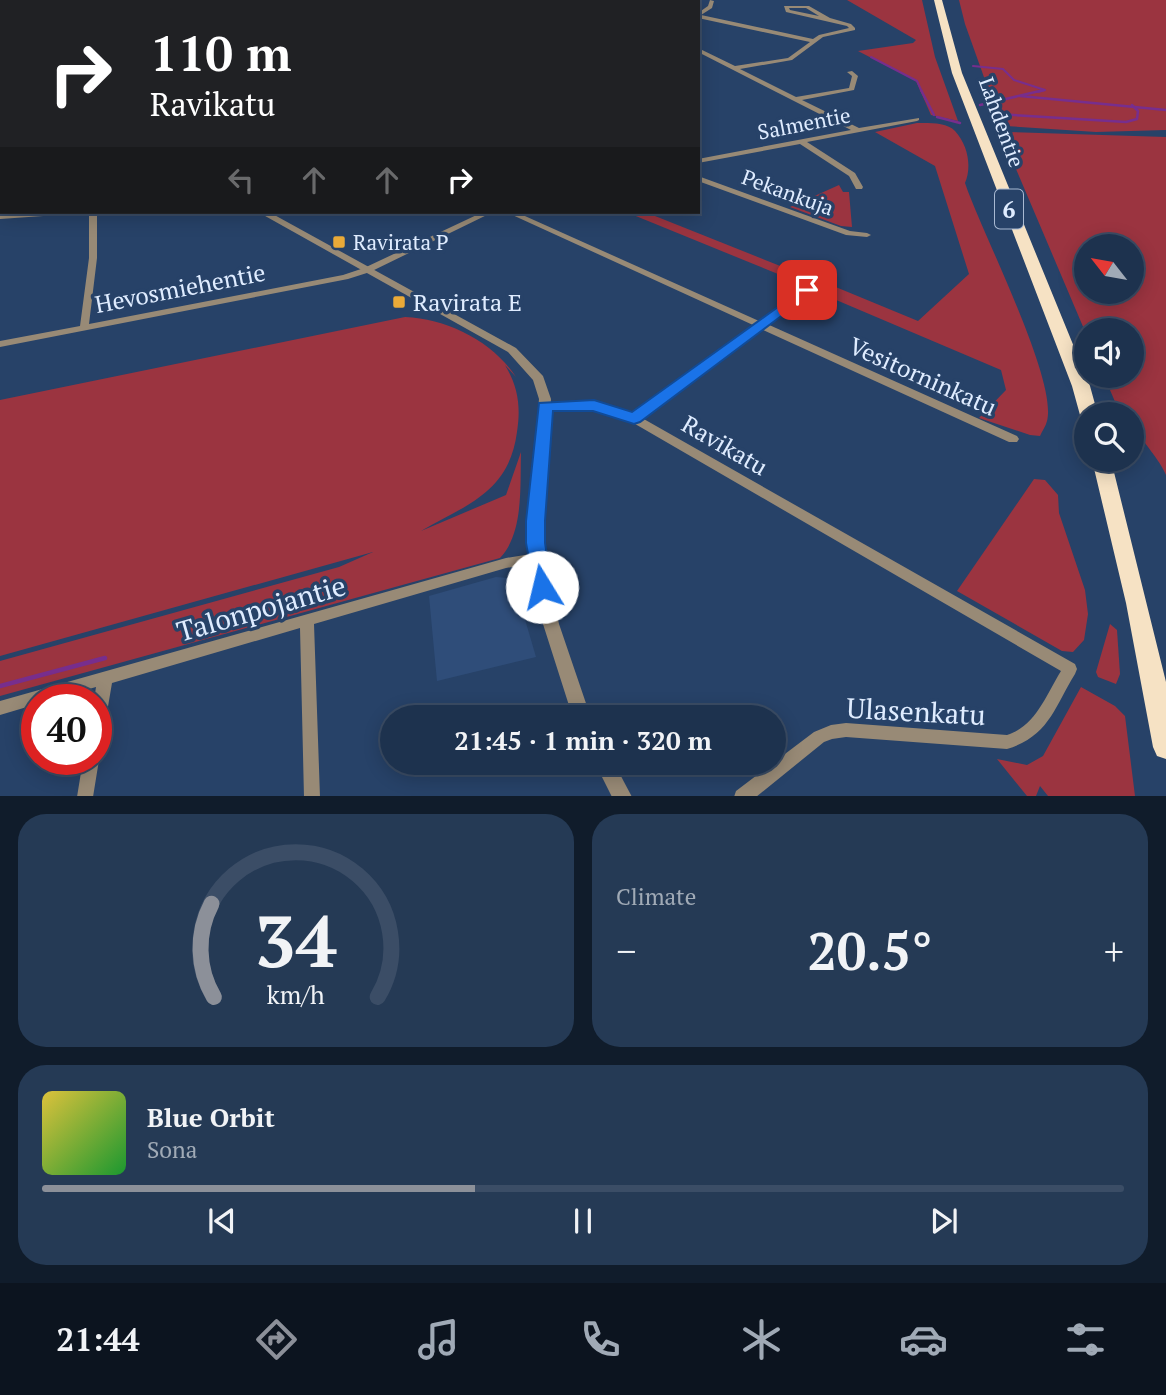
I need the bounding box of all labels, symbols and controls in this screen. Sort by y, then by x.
text: 110 m [150,20,292,85]
icon: right [35,28,126,119]
street label: Lahdentie [973,73,1031,171]
text: Ravikatu [150,83,275,125]
street label: Salmentie [755,100,853,146]
icon: left [222,161,260,199]
icon: ahead [295,161,333,199]
icon: ahead [368,161,406,199]
icon: right [441,161,479,199]
street label: Pekankuja [738,162,838,222]
road number: 6 [995,190,1023,229]
place label: Ravirata P [353,228,449,256]
marker: Ravirata P [331,234,347,250]
north arrow [1074,234,1144,304]
map controls [1074,234,1144,472]
street label: Hevosmiehentie [92,256,268,320]
pin [777,260,837,320]
icon: arrive [788,271,826,309]
place label: Ravirata E [413,286,522,318]
marker: Ravirata E [391,294,407,310]
button: sound [1074,318,1144,388]
street label: Vesitorninkatu [844,329,1002,423]
button: search [1074,402,1144,472]
street label: Ravikatu [676,408,774,482]
position arrow [505,550,579,624]
street label: Talonpojantie [172,566,350,650]
speed limit sign: 40 [21,684,112,775]
street label: Ulasenkatu [845,689,987,733]
text: 21:45 · 1 min · 320 m [454,723,712,757]
text: Climate [616,881,696,912]
text: 34 [255,891,337,988]
text: 20.5° [807,916,933,985]
text: − [616,926,636,976]
text: + [1104,926,1124,976]
text: km/h [267,977,325,1010]
text: Blue Orbit [147,1100,275,1134]
text: Sona [147,1134,197,1165]
icon: previous [203,1202,241,1240]
icon: pause [564,1202,602,1240]
icon: next [925,1202,963,1240]
icon: directions [252,1315,301,1364]
icon: music [414,1315,463,1364]
icon: phone [576,1315,625,1364]
icon: climate [737,1315,786,1364]
icon: car [899,1315,948,1364]
icon: filters [1061,1315,1110,1364]
text: 21:44 [56,1318,140,1360]

